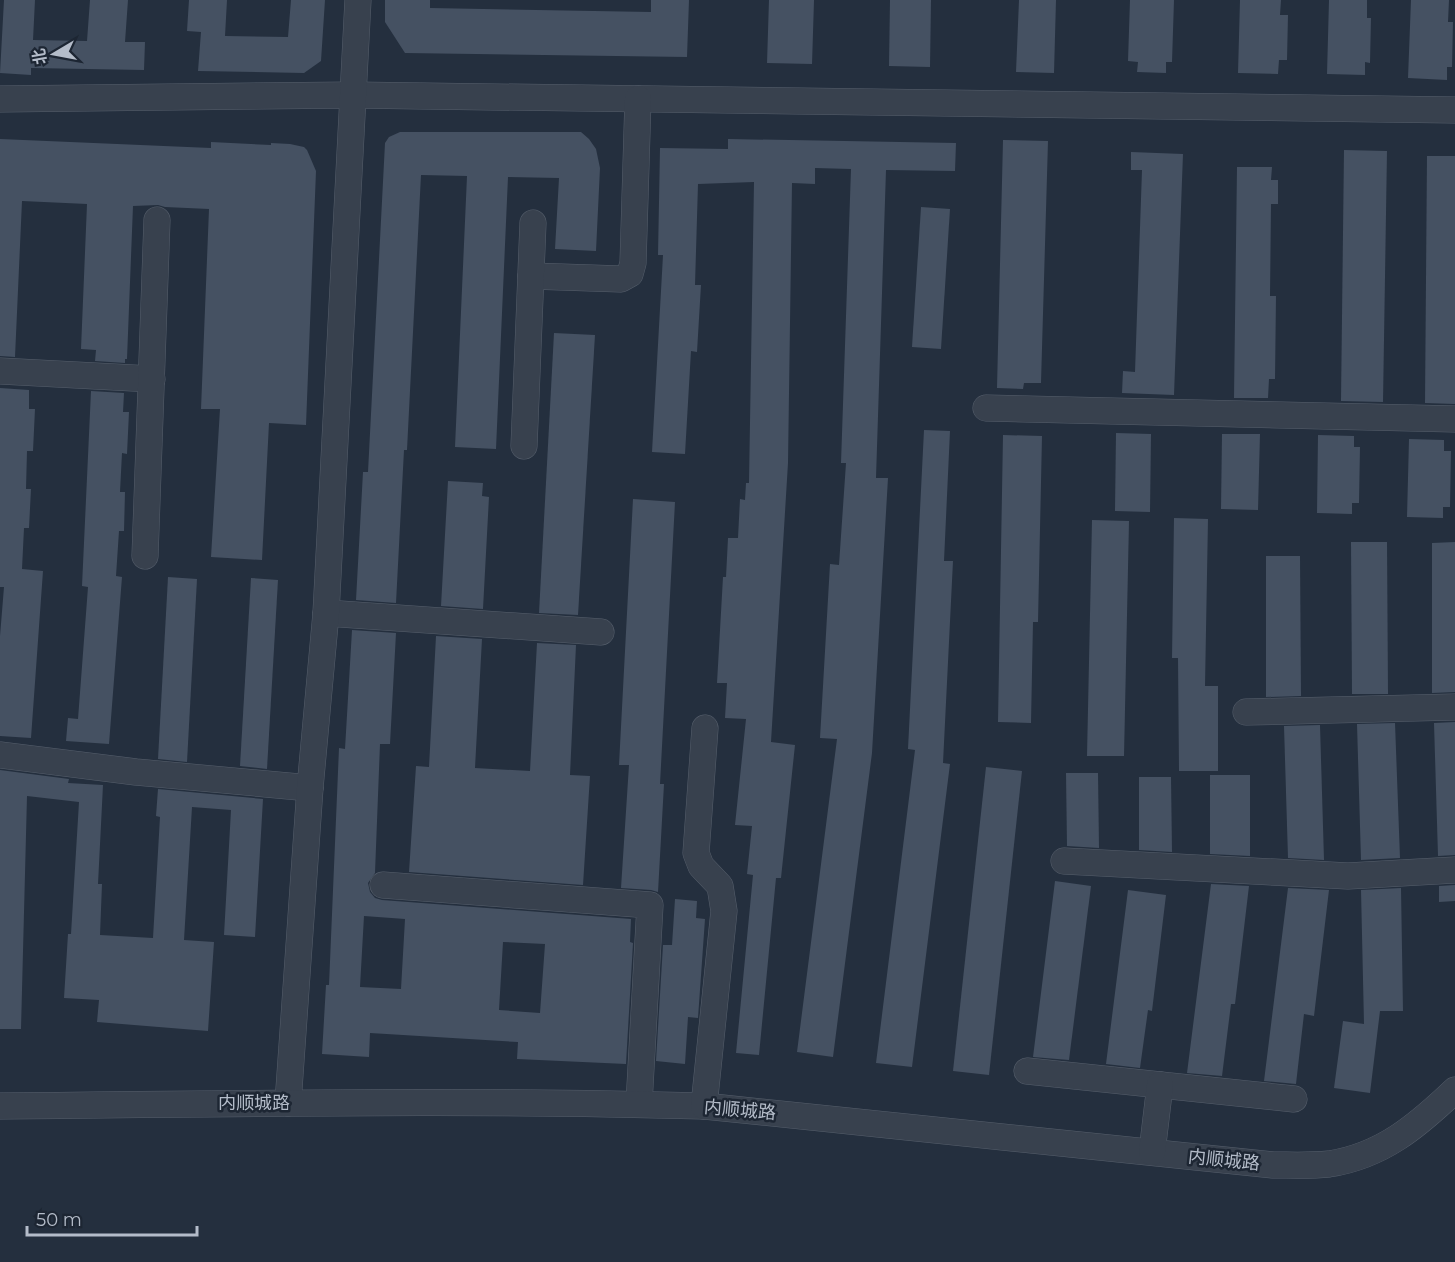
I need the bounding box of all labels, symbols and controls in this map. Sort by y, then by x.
north arrow [24,24,84,84]
text: 北 [29,47,50,66]
street label: 内顺城路 [218,1092,290,1114]
street label: 内顺城路 [703,1096,777,1124]
street label: 内顺城路 [1187,1145,1261,1175]
scale bar [27,1199,196,1237]
text: 50 m [36,1209,82,1231]

